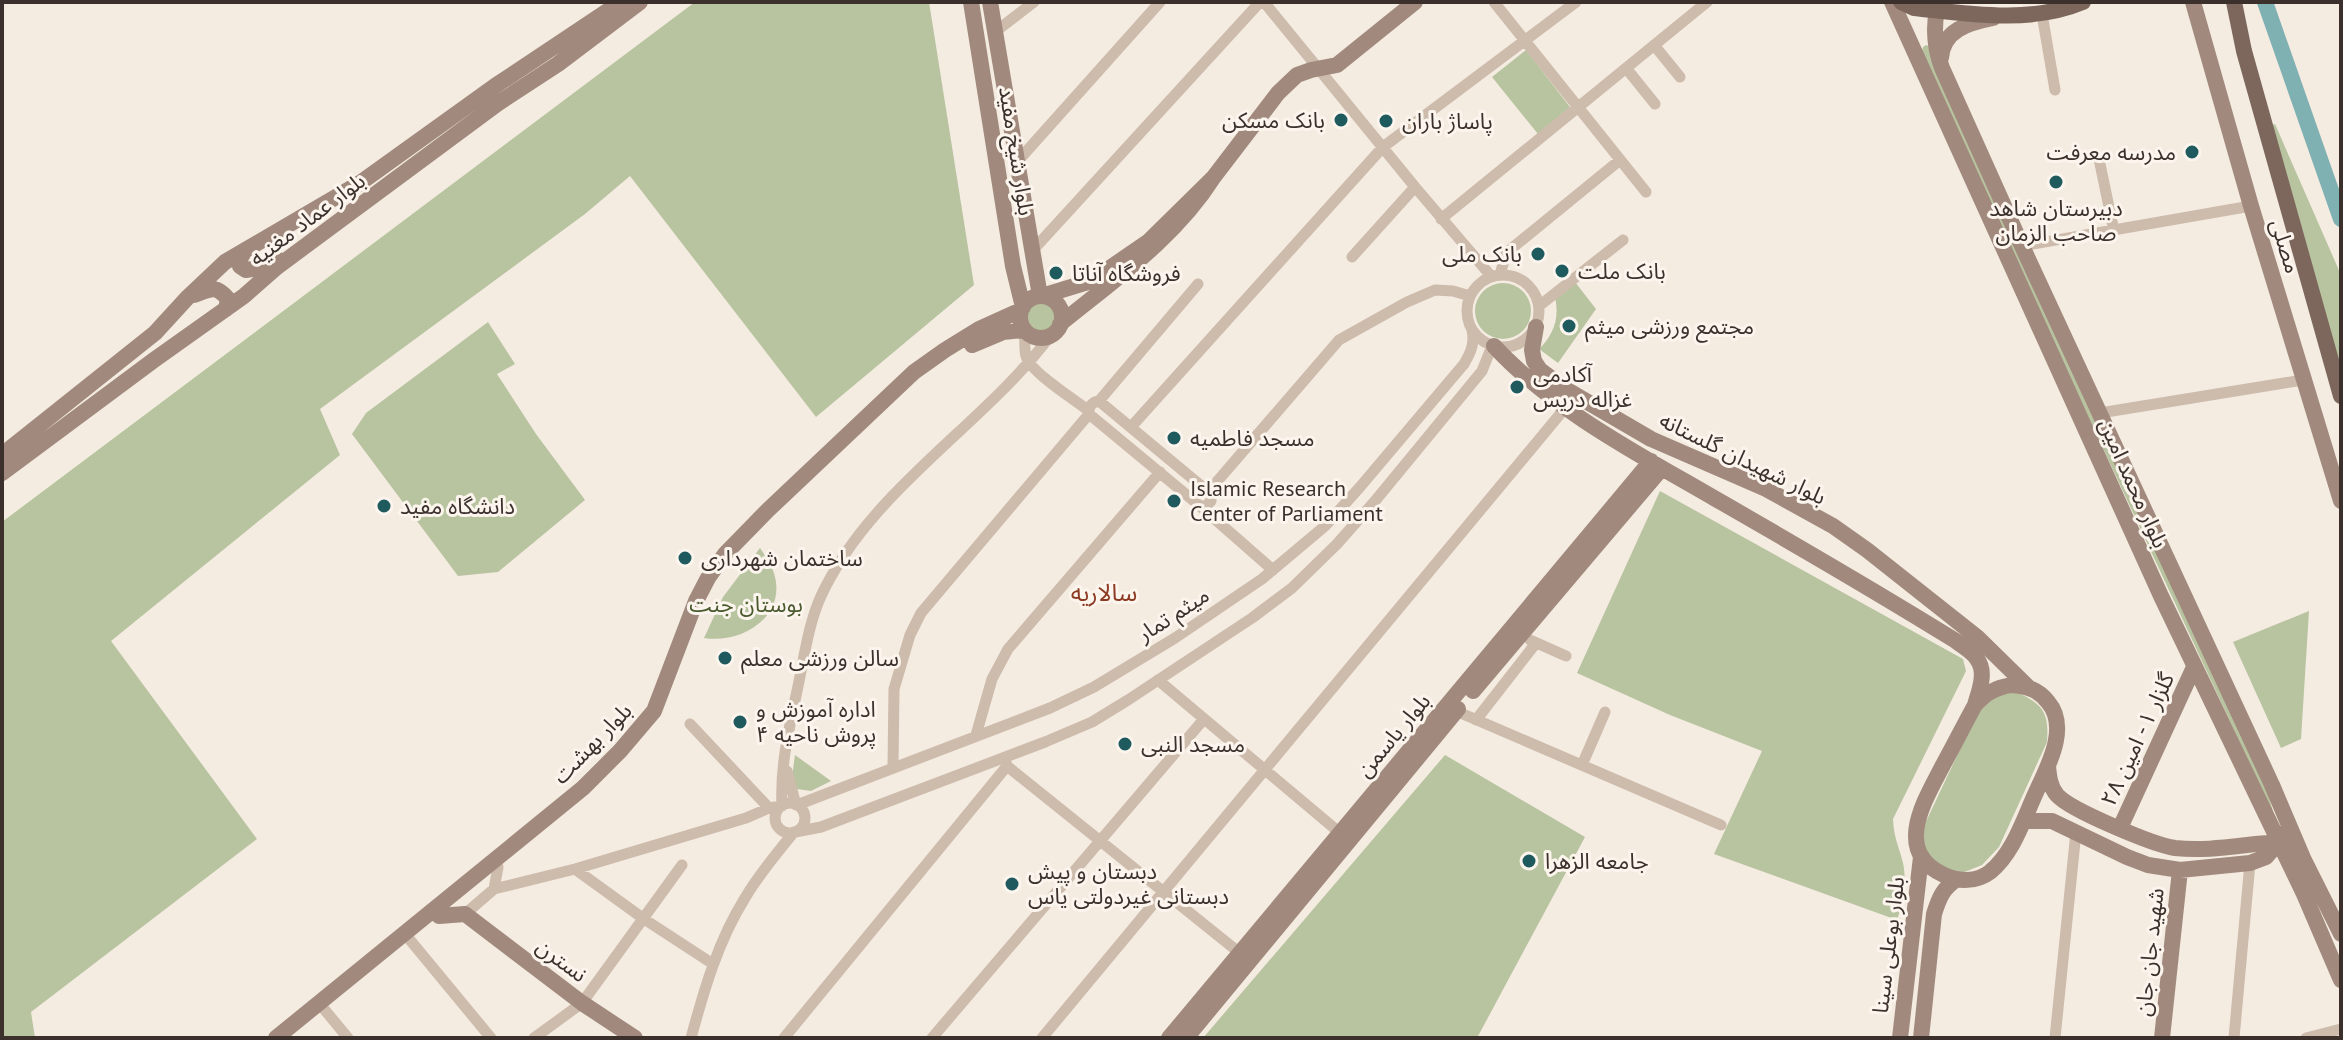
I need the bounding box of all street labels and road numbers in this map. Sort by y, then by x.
street label: بلوار شیخ مفید [990,85,1041,218]
street label: بلوار عماد مغنیه [243,166,371,272]
street label: مصلی [2265,215,2307,277]
street label: بلوار شهیدان گلستانه [1655,405,1831,511]
street label: بلوار محمد امین [2093,414,2175,552]
street label: میثم تمار [1131,580,1216,651]
street label: گلزار ۱ - امین ۲۸ [2094,667,2180,810]
street label: بلوار یاسمن [1350,687,1436,783]
street label: بلوار بهشت [547,697,637,789]
street label: بلوار بوعلی سینا [1866,875,1910,1015]
street label: شهید جان جان [2128,886,2170,1018]
street label: نسترن [531,932,593,988]

